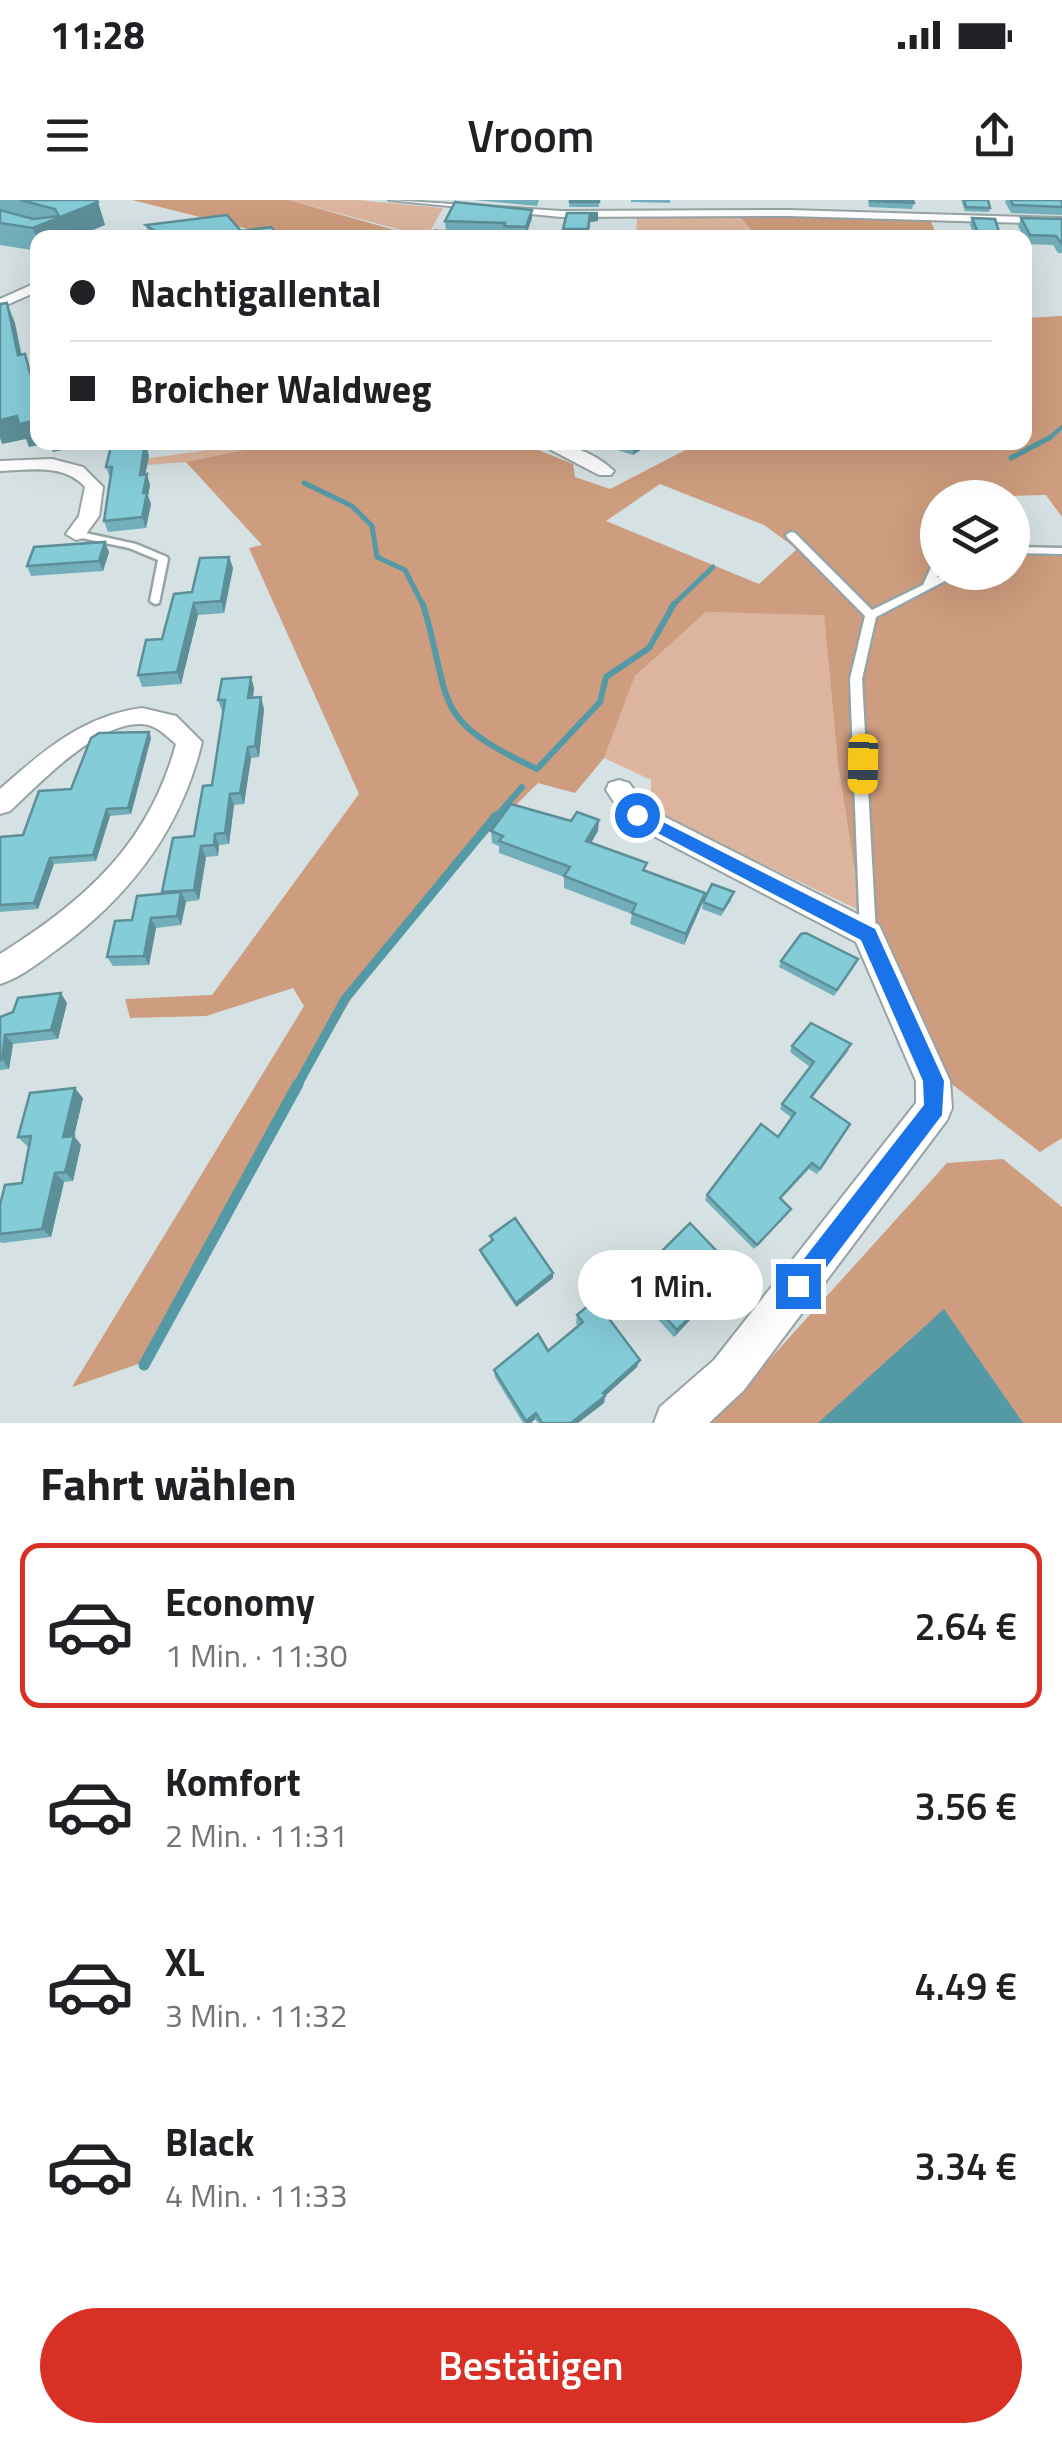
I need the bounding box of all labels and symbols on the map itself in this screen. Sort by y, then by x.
car [847,734,879,794]
route start [615,793,660,838]
callout: 1 Min. [578,1251,763,1321]
route end [776,1264,821,1309]

